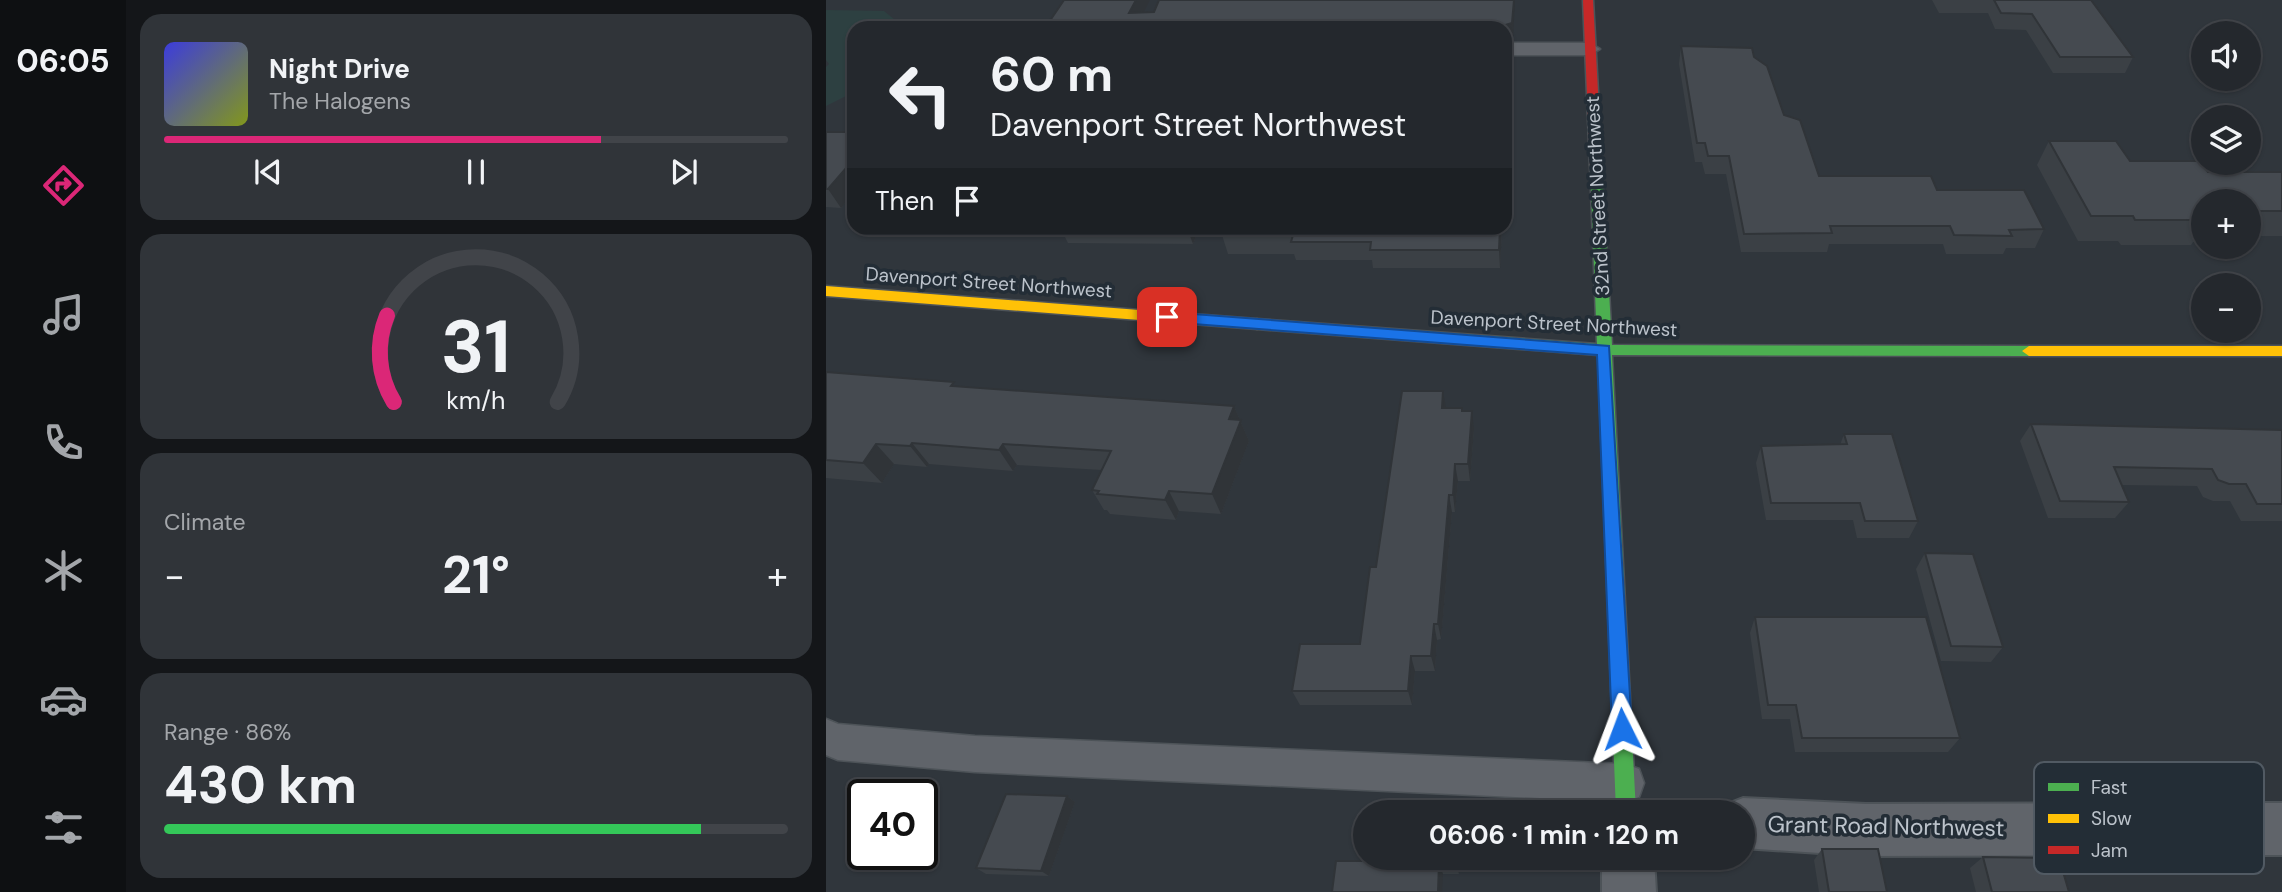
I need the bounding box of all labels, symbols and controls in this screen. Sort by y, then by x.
map controls [2191,21,2261,343]
button: sound [2191,21,2261,91]
text: 06:05 [16,40,110,82]
text: 60 m [990,42,1113,106]
icon: left [875,49,966,140]
text: Night Drive [269,52,410,86]
text: The Halogens [269,86,411,116]
street label: 32nd Street Northwest [1580,95,1615,297]
text: Davenport Street Northwest [990,104,1406,146]
button: layers [2191,105,2261,175]
icon: previous [249,153,287,191]
icon: pause [457,153,495,191]
icon: next [665,153,703,191]
icon: directions [39,161,88,210]
icon: arrive [948,182,986,220]
text: Then [875,184,934,218]
button: + [2191,189,2261,259]
street label: Davenport Street Northwest [865,261,1113,304]
button: − [2191,273,2261,343]
pin [1137,287,1197,347]
icon: music [39,290,88,339]
icon: arrive [1148,298,1186,336]
text: 31 [441,301,511,396]
street label: Davenport Street Northwest [1430,305,1678,342]
text: km/h [446,384,506,417]
icon: phone [39,418,88,467]
text: Climate [164,507,246,537]
text: 21° [442,541,510,609]
icon: climate [39,546,88,595]
text: − [164,551,185,601]
text: + [767,551,788,601]
icon: car [39,675,88,724]
position arrow [1585,692,1659,766]
text: Range · 86% [164,717,291,747]
text: 430 km [164,751,357,819]
legend [2034,762,2264,874]
text: Fast [2091,775,2127,800]
speed limit sign: 40 [847,779,938,870]
icon: filters [39,803,88,852]
text: Slow [2091,806,2132,831]
street label: Grant Road Northwest [1767,809,2005,843]
text: 06:06 · 1 min · 120 m [1429,818,1679,852]
text: Jam [2091,838,2128,863]

